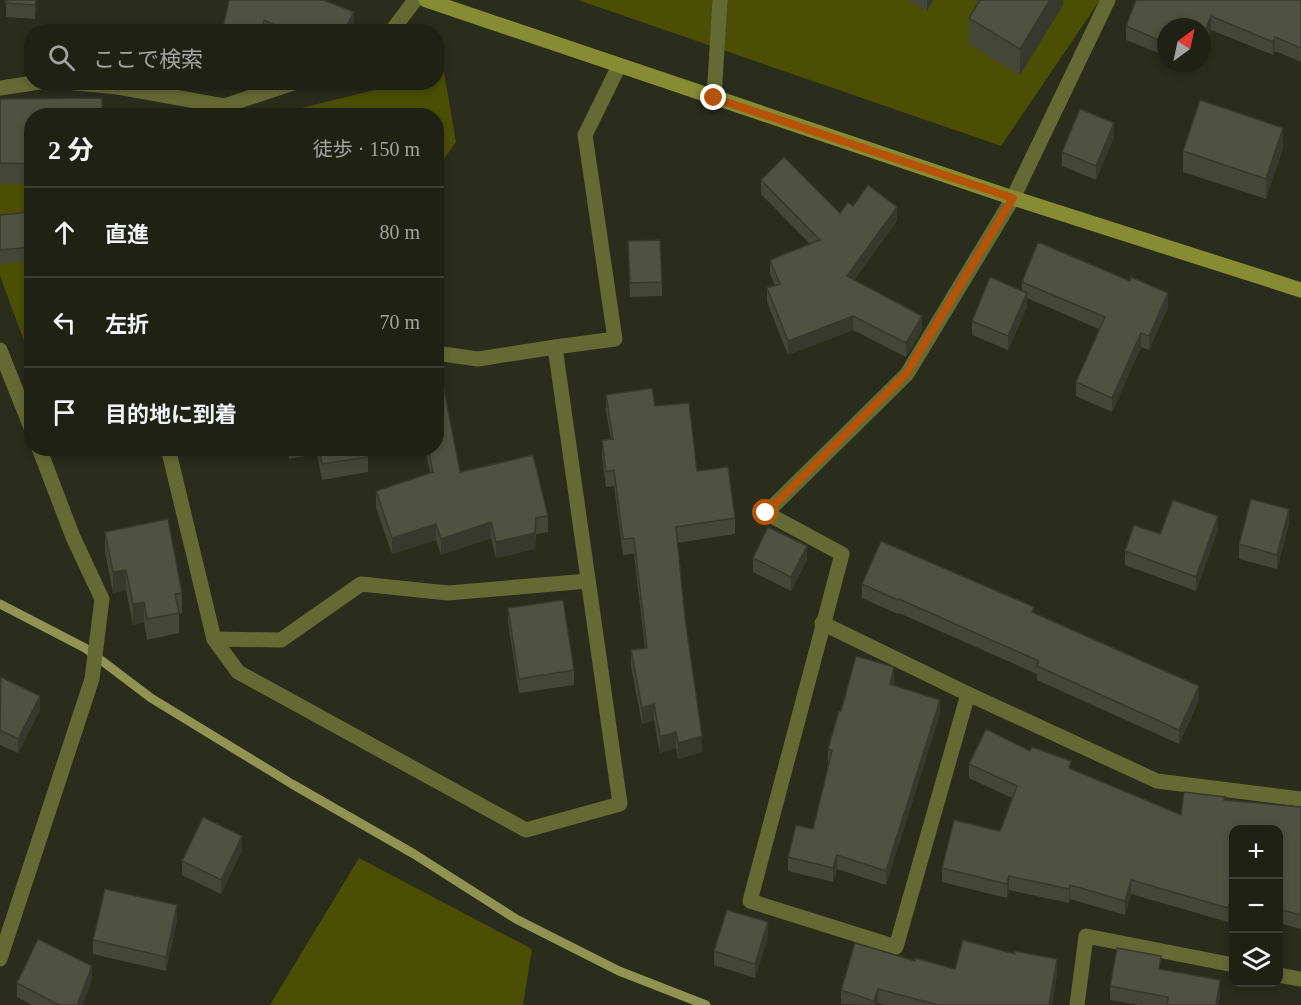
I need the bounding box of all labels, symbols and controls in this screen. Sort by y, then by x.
north arrow [1157,18,1211,72]
search box [24,24,444,90]
icon: search [45,41,78,74]
text: ここで検索 [93,47,203,72]
route end [700,84,726,110]
text: 2 分 [48,136,94,165]
text: 徒歩 · 150 m [313,138,420,160]
icon: ahead [48,216,81,249]
text: 80 m [379,221,420,243]
text: 直進 [105,222,149,247]
icon: left [48,306,81,339]
text: 70 m [379,311,420,333]
text: 左折 [105,312,149,337]
icon: arrive [48,396,81,429]
text: 目的地に到着 [105,402,237,427]
route start [752,499,778,525]
map controls [1229,825,1283,987]
button: + [1229,825,1283,879]
button: − [1229,879,1283,933]
button: layers [1229,933,1283,987]

